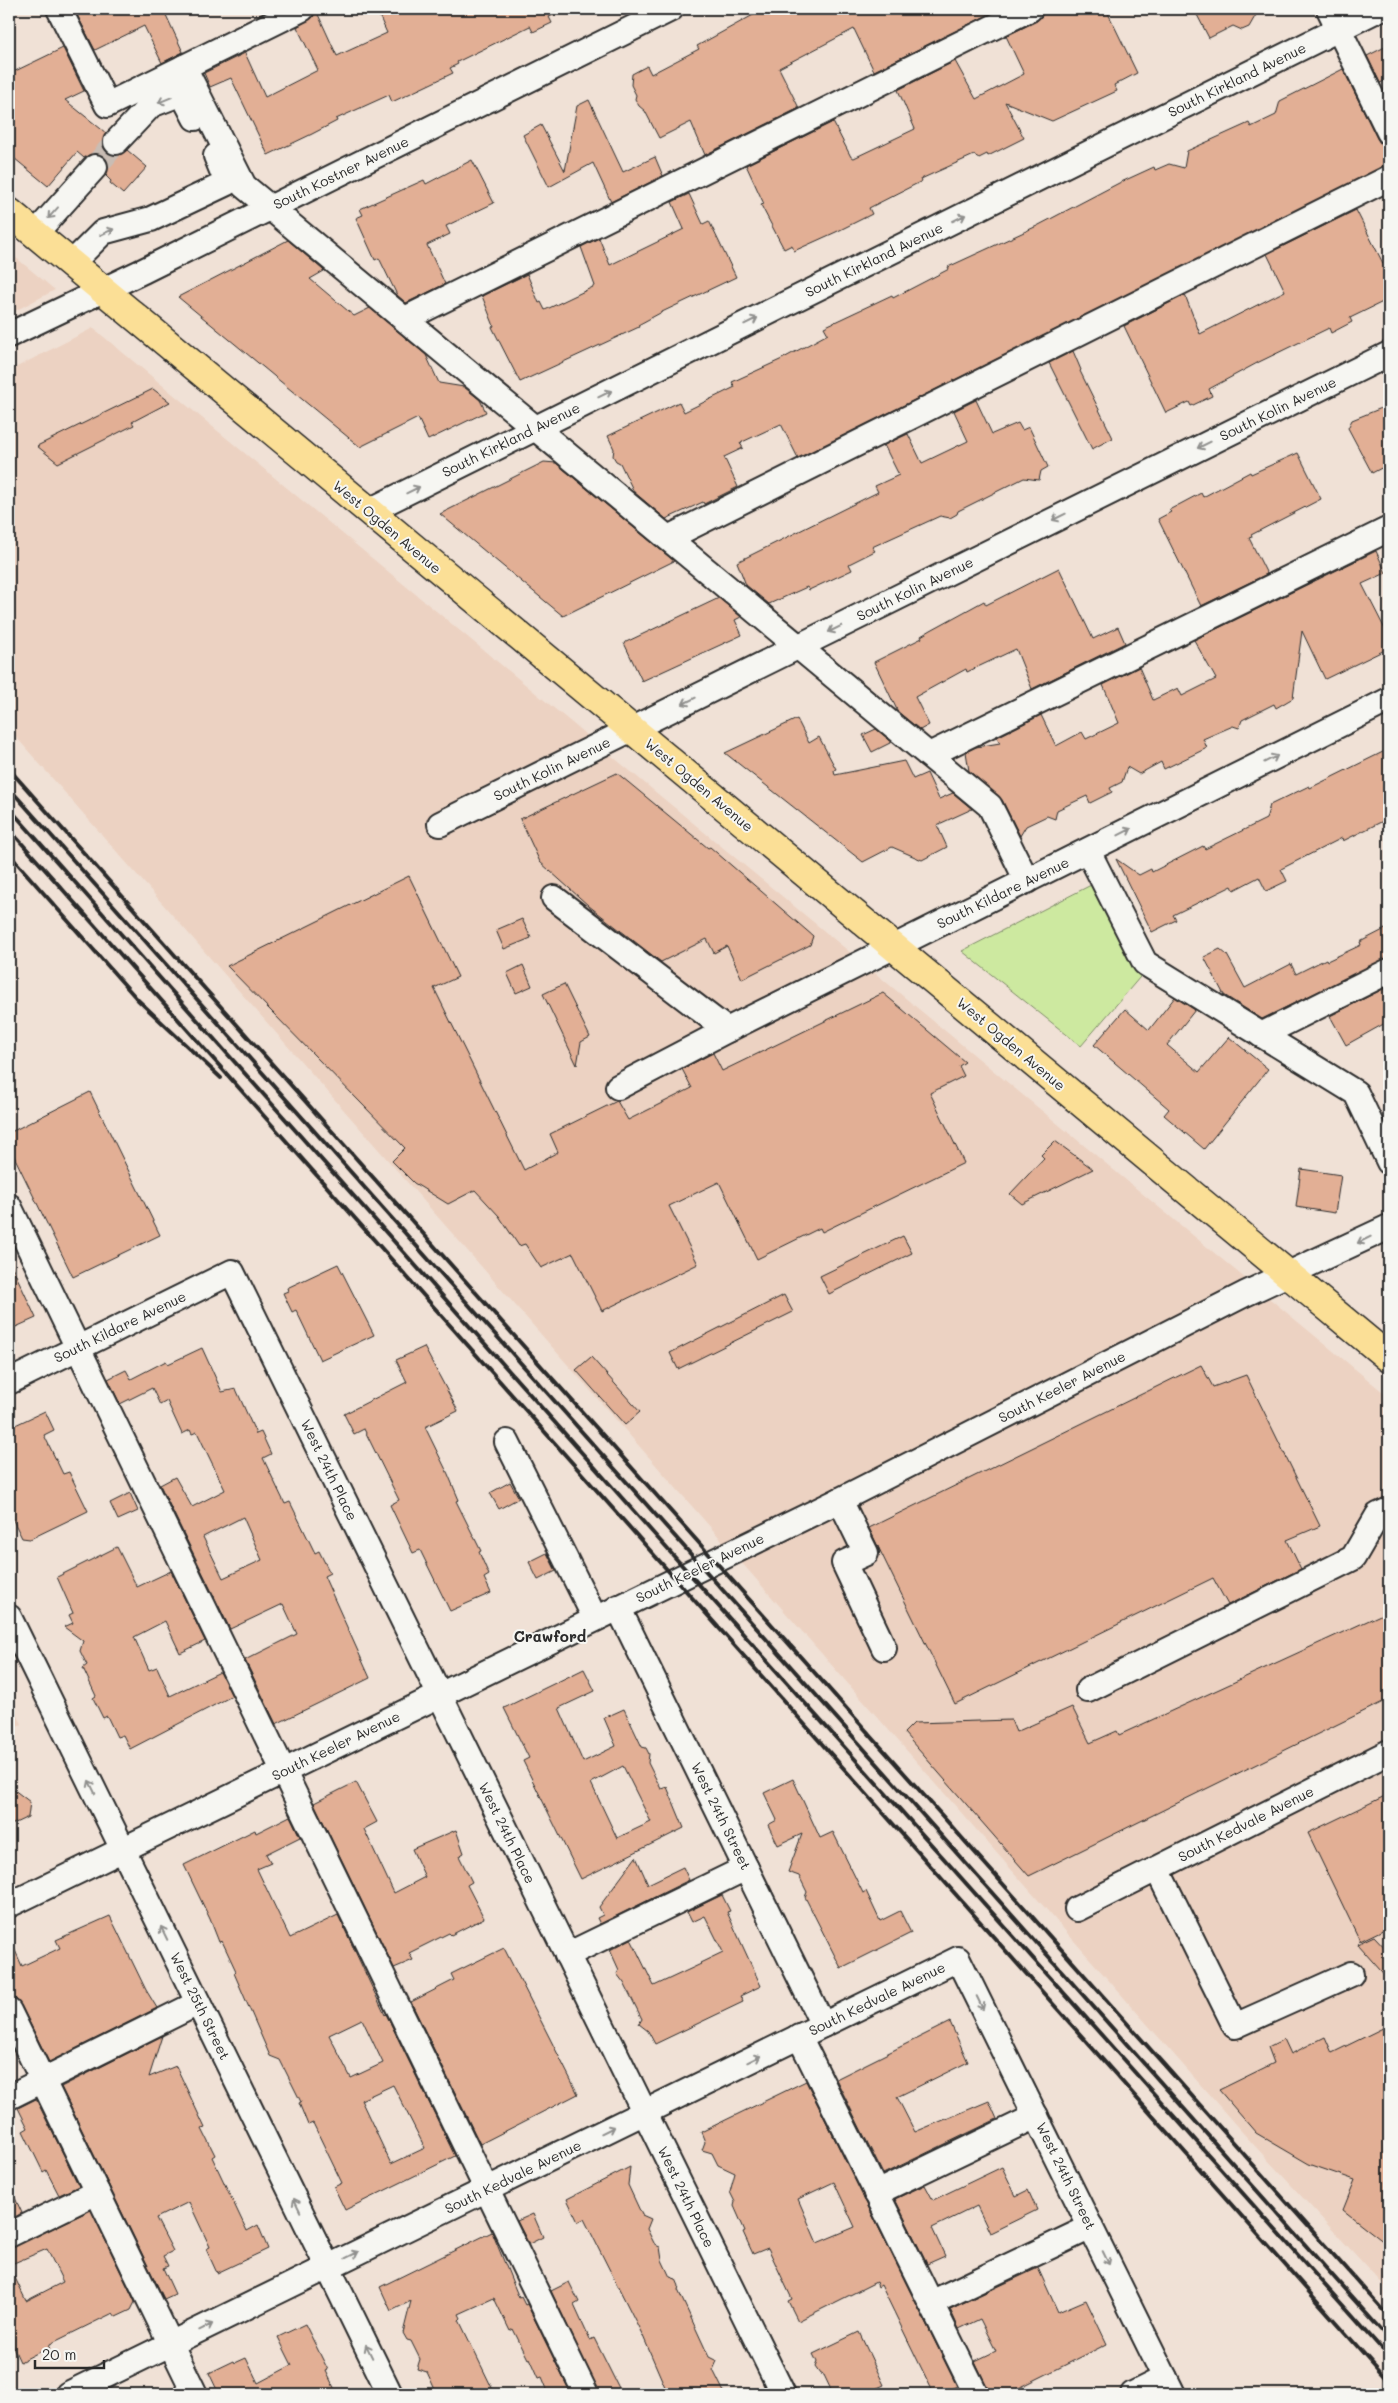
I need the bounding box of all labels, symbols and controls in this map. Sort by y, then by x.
street label: South Kirkland Avenue [1165,38,1309,121]
one-way arrow [158,95,173,105]
street label: South Kostner Avenue [270,131,412,214]
one-way arrow [47,207,59,220]
one-way arrow [951,213,966,222]
street label: South Kirkland Avenue [802,218,946,301]
one-way arrow [99,227,114,237]
one-way arrow [743,316,758,326]
street label: South Kolin Avenue [1216,372,1339,445]
one-way arrow [597,389,612,398]
street label: South Kirkland Avenue [439,398,583,481]
one-way arrow [1197,440,1212,450]
street label: West Ogden Avenue [329,476,445,578]
one-way arrow [405,485,420,495]
one-way arrow [1052,513,1067,523]
street label: South Kolin Avenue [853,552,976,625]
one-way arrow [828,624,843,634]
one-way arrow [682,696,697,706]
street label: South Kolin Avenue [490,732,613,805]
street label: West Ogden Avenue [641,734,757,836]
one-way arrow [1263,754,1278,764]
one-way arrow [1118,827,1133,837]
street label: South Kildare Avenue [934,852,1072,933]
street label: West Ogden Avenue [953,993,1069,1095]
one-way arrow [1357,1235,1372,1245]
street label: South Kildare Avenue [51,1286,189,1367]
street label: South Keeler Avenue [995,1346,1129,1427]
street label: West 24th Place [297,1416,362,1524]
street label: South Keeler Avenue [633,1528,767,1607]
district label: Crawford [514,1626,587,1646]
street label: South Keeler Avenue [269,1706,403,1785]
street label: West 24th Street [687,1759,756,1873]
street label: West 24th Place [475,1779,540,1887]
one-way arrow [87,1780,96,1795]
street label: South Kedvale Avenue [1175,1781,1317,1866]
one-way arrow [159,1926,168,1941]
street label: West 25th Street [166,1949,235,2063]
street label: South Kedvale Avenue [805,1957,948,2040]
one-way arrow [975,1995,985,2010]
one-way arrow [746,2053,761,2063]
street label: West 24th Street [1032,2119,1101,2233]
one-way arrow [600,2125,615,2134]
street label: South Kedvale Avenue [441,2135,584,2218]
street label: West 24th Place [654,2143,719,2251]
one-way arrow [292,2198,301,2213]
one-way arrow [344,2250,359,2260]
one-way arrow [1102,2250,1111,2265]
one-way arrow [198,2322,213,2331]
scale bar [35,2338,104,2370]
one-way arrow [364,2343,374,2358]
text: 20 m [42,2344,76,2364]

